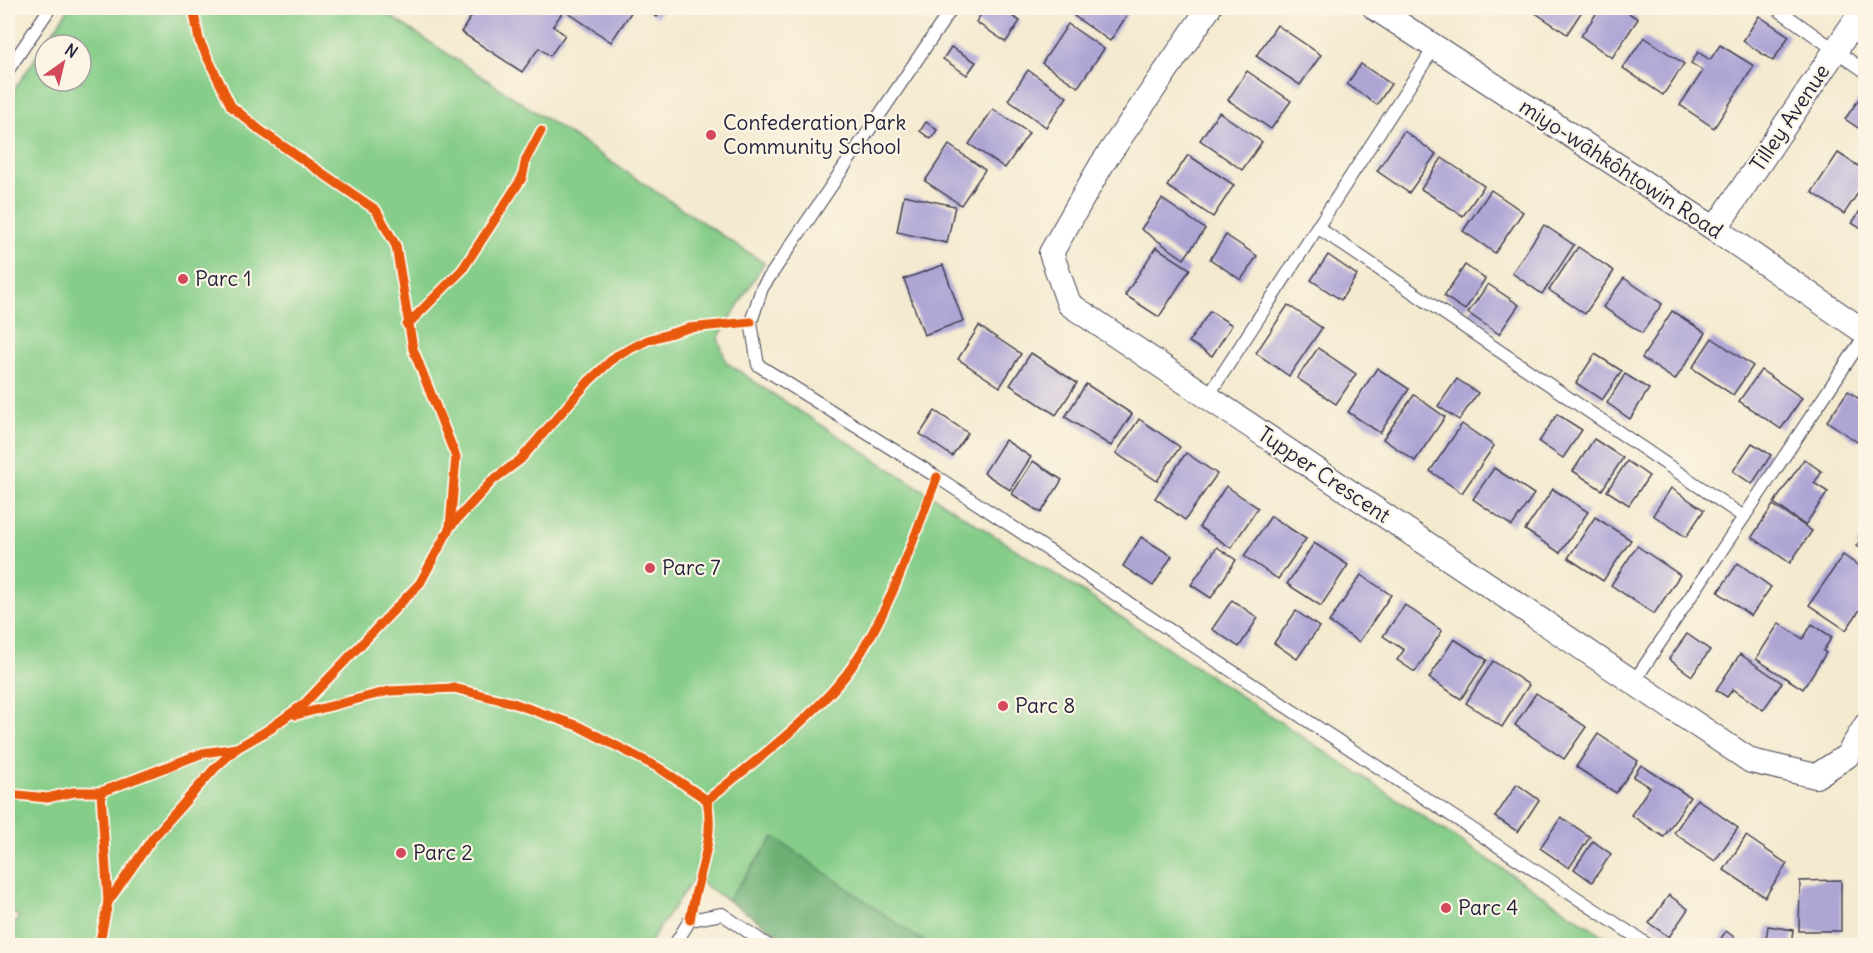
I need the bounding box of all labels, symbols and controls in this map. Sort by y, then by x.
north arrow [33,33,93,93]
text: N [61,39,82,62]
street label: Tilley Avenue [1744,59,1835,177]
street label: miyo-wâhkôhtowin Road [1515,93,1728,244]
place label: Confederation Park Community School [723,109,906,160]
marker: Confederation Park Community School [704,128,718,142]
place label: Parc 1 [195,265,252,292]
marker: Parc 1 [176,272,190,286]
street label: Tupper Crescent [1253,420,1396,529]
place label: Parc 7 [662,554,720,581]
marker: Parc 7 [643,561,657,575]
place label: Parc 8 [1015,692,1075,719]
marker: Parc 8 [996,699,1010,713]
place label: Parc 2 [413,839,473,866]
marker: Parc 2 [394,846,408,860]
place label: Parc 4 [1458,894,1518,921]
marker: Parc 4 [1439,901,1453,915]

